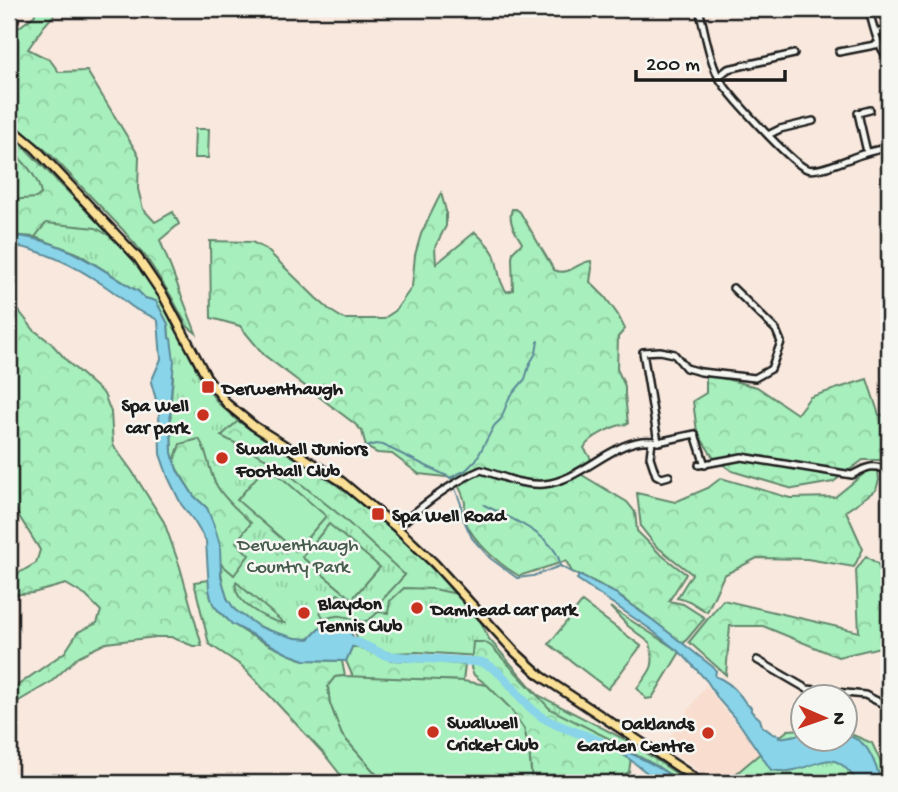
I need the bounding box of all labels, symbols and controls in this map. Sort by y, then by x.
scale bar [636,38,784,82]
text: 200 m [646,54,700,79]
marker: Derwenthaugh [200,379,216,395]
place label: Derwenthaugh [220,379,344,402]
place label: Spa Well car park [121,396,192,441]
marker: Spa Well car park [195,407,211,423]
place label: Swalwell Juniors Football Club [235,439,368,484]
marker: Swalwell Juniors Football Club [214,450,230,466]
marker: Spa Well Road [370,506,386,522]
place label: Spa Well Road [392,506,507,529]
park label: Derwenthaugh Country Park [236,535,358,580]
place label: Blaydon Tennis Club [316,594,402,639]
marker: Damhead car park [409,600,425,616]
place label: Damhead car park [429,600,579,623]
marker: Blaydon Tennis Club [296,605,312,621]
north arrow [790,684,860,754]
text: N [826,712,849,725]
place label: Swalwell Cricket Club [446,713,539,758]
place label: Oaklands Garden Centre [577,714,695,759]
marker: Swalwell Cricket Club [425,724,441,740]
marker: Oaklands Garden Centre [700,725,716,741]

